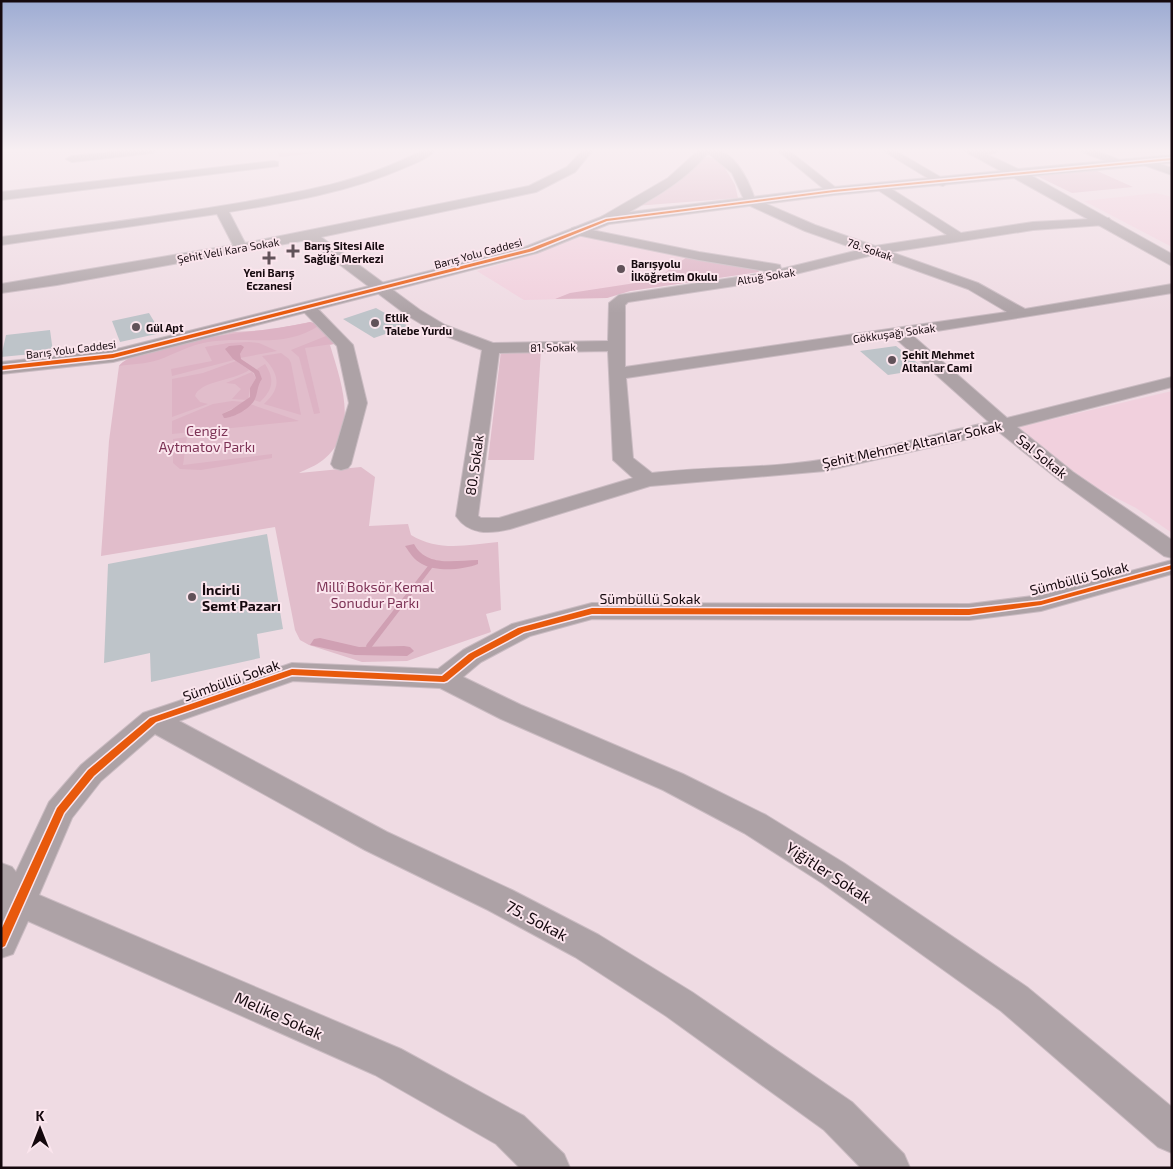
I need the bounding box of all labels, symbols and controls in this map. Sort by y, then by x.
street label: Şehit Veli Kara Sokak [176,235,281,267]
street label: Barış Yolu Caddesi [433,235,524,272]
street label: 78. Sokak [846,235,895,263]
place label: Barış Sitesi Aile Sağlığı Merkezi [304,239,385,265]
marker: Barış Sitesi Aile Sağlığı Merkezi [286,244,300,258]
marker: Yeni Barış Eczanesi [263,252,275,264]
place label: Barışyolu İlköğretim Okulu [631,257,717,283]
marker: Barışyolu İlköğretim Okulu [615,263,627,275]
street label: Altuğ Sokak [736,265,796,287]
place label: Yeni Barış Eczanesi [243,266,295,292]
place label: Etlik Talebe Yurdu [385,311,452,337]
marker: Etlik Talebe Yurdu [369,317,381,329]
marker: Gül Apt [130,321,142,333]
place label: Gül Apt [146,321,184,334]
street label: Gökkuşağı Sokak [852,321,937,346]
street label: Barış Yolu Caddesi [25,337,117,362]
street label: 81. Sokak [530,340,576,354]
place label: Şehit Mehmet Altanlar Cami [902,348,975,374]
marker: Şehit Mehmet Altanlar Cami [886,354,898,366]
street label: Şehit Mehmet Altanlar Sokak [821,417,1004,472]
park label: Cengiz Aytmatov Parkı [159,422,255,455]
street label: Sal Sokak [1013,430,1071,482]
street label: 80. Sokak [461,434,487,496]
street label: Sümbüllü Sokak [1028,558,1130,598]
park label: Millî Boksör Kemal Sonudur Parkı [316,578,435,611]
place label: İncirli Semt Pazarı [202,581,281,614]
street label: Sümbüllü Sokak [599,590,701,607]
marker: İncirli Semt Pazarı [186,591,198,603]
street label: Sümbüllü Sokak [180,655,282,705]
street label: Yiğitler Sokak [783,837,875,907]
street label: 75. Sokak [503,896,571,944]
street label: Melike Sokak [232,987,326,1043]
north arrow [15,1104,65,1154]
text: K [36,1107,45,1124]

